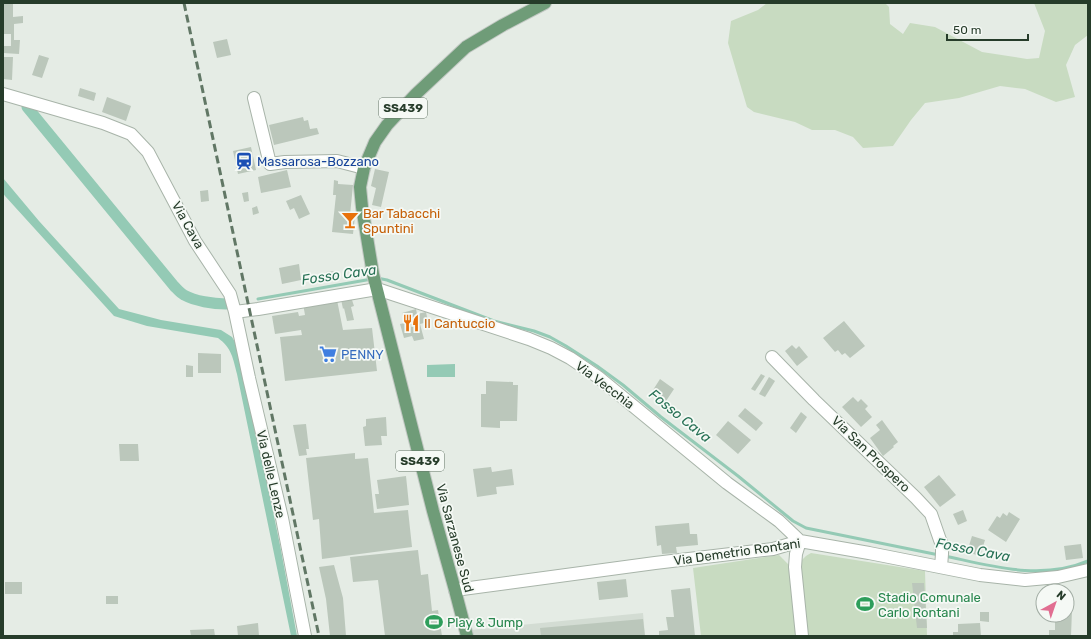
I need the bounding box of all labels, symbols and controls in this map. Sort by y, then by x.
scale bar [947,16,1028,42]
text: 50 m [953,23,981,37]
road number: SS439 [379,98,427,118]
station icon: Massarosa-Bozzano [234,151,254,171]
place label: Massarosa-Bozzano [257,154,379,169]
street label: Via Cava [169,199,207,251]
place label: Bar Tabacchi Spuntini [363,206,440,236]
bar icon: Bar Tabacchi Spuntini [340,210,360,230]
water label: Fosso Cava [301,261,377,289]
restaurant icon: Il Cantuccio [401,313,421,333]
place label: Il Cantuccio [424,316,495,331]
supermarket icon: PENNY [318,344,338,364]
place label: PENNY [341,347,384,362]
street label: Via Vecchia [573,358,637,412]
water label: Fosso Cava [645,386,715,446]
street label: Via San Prospero [829,413,913,495]
street label: Via delle Lenze [254,428,288,520]
road number: SS439 [396,451,444,471]
street label: Via Sarzanese Sud [433,482,477,594]
water label: Fosso Cava [934,534,1012,566]
street label: Via Demetrio Rontani [673,536,801,568]
north arrow [1035,583,1075,623]
text: N [1054,588,1068,603]
place label: Stadio Comunale Carlo Rontani [878,590,981,620]
sports icon: Stadio Comunale Carlo Rontani [855,594,875,614]
sports icon: Play & Jump [424,612,444,632]
place label: Play & Jump [447,615,523,630]

